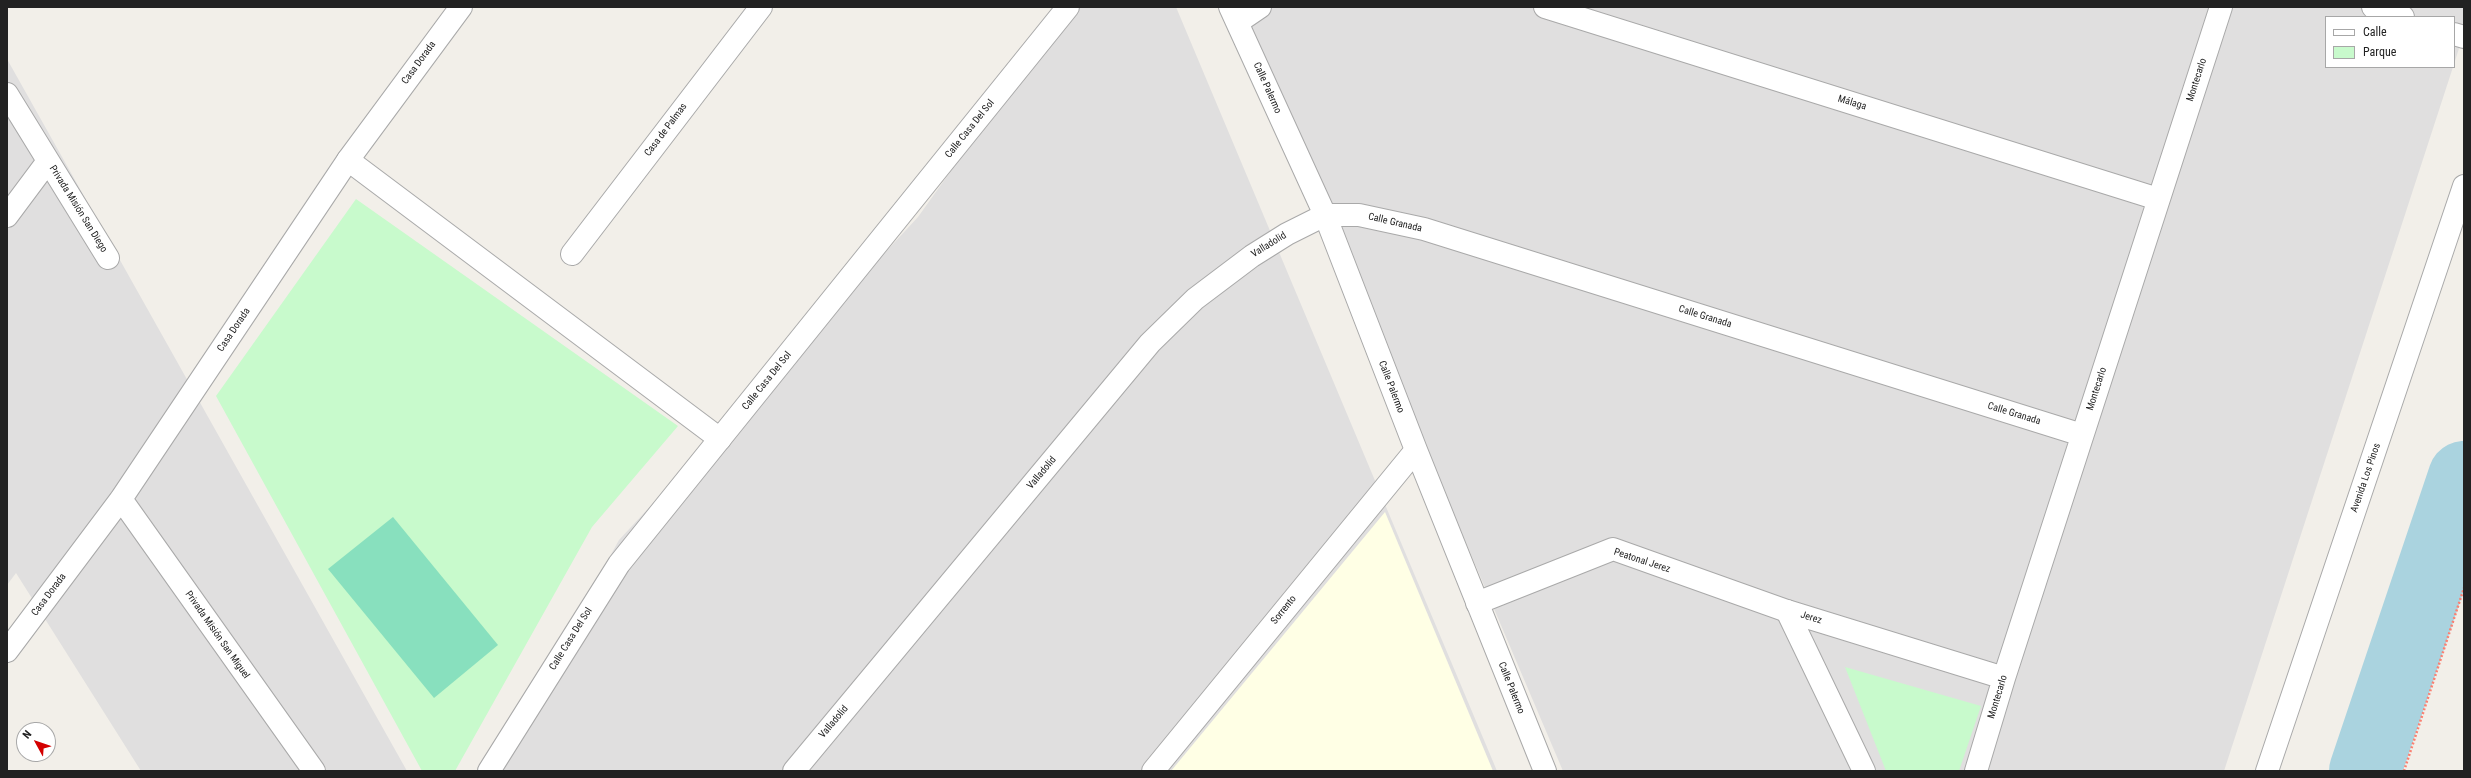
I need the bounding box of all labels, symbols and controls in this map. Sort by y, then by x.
legend [2325,16,2455,68]
text: Calle [2363,25,2387,39]
street label: Casa Dorada [399,39,439,87]
text: Parque [2363,45,2396,59]
street label: Montecarlo [2184,57,2210,103]
street label: Calle Palermo [1250,60,1284,116]
street label: Málaga [1836,93,1868,113]
street label: Calle Casa Del Sol [943,97,997,161]
street label: Casa de Palmas [642,101,690,159]
street label: Privada Misión San Diego [46,163,110,255]
street label: Calle Granada [1367,211,1423,235]
street label: Valladolid [1249,230,1289,260]
street label: Calle Granada [1677,303,1733,331]
street label: Casa Dorada [215,306,253,354]
street label: Calle Casa Del Sol [740,349,794,413]
street label: Calle Palermo [1376,359,1406,415]
street label: Montecarlo [2084,366,2110,412]
street label: Calle Granada [1986,400,2042,428]
street label: Avenida Los Pinos [2349,442,2383,514]
street label: Valladolid [1025,454,1059,492]
street label: Peatonal Jerez [1612,546,1672,576]
street label: Casa Dorada [29,571,69,619]
street label: Privada Misión San Miguel [182,589,252,681]
street label: Sorrento [1269,593,1299,627]
street label: Calle Casa Del Sol [547,605,595,673]
street label: Jerez [1799,609,1823,627]
street label: Calle Palermo [1495,660,1527,716]
street label: Montecarlo [1986,674,2010,720]
street label: Valladolid [817,703,851,741]
north arrow [16,722,56,762]
text: N [20,728,34,741]

